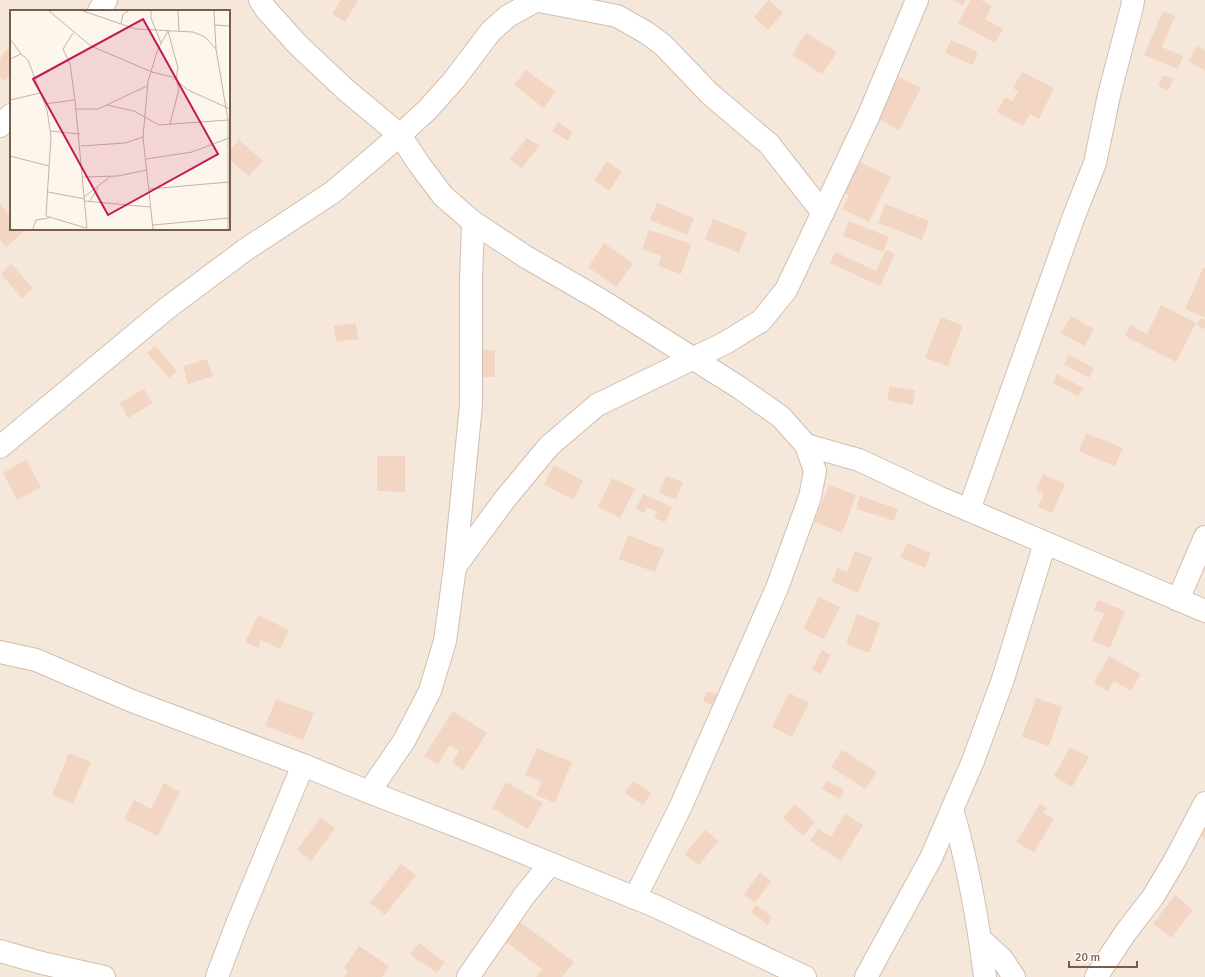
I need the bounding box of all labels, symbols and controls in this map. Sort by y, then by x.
inset map [10,10,230,230]
scale bar [1069,943,1137,969]
text: 20 m [1075,950,1100,965]

